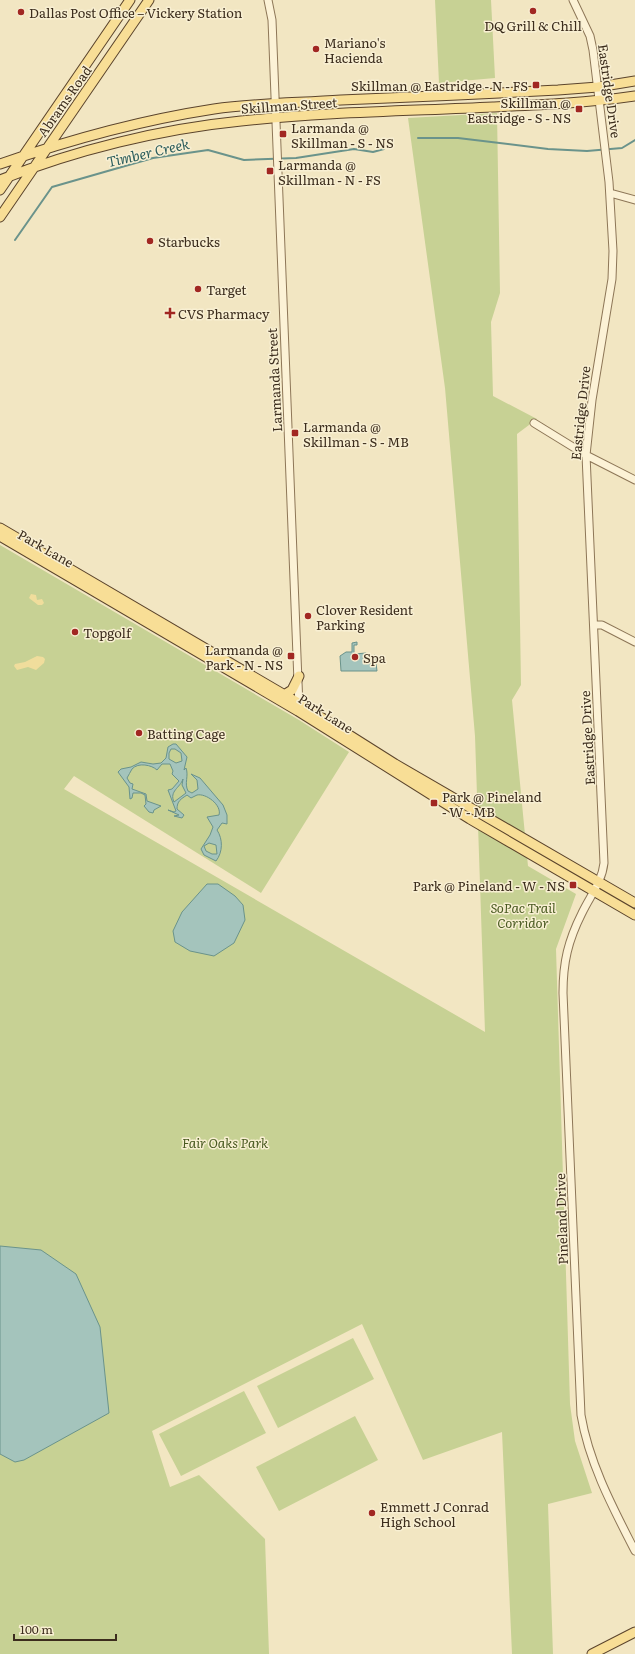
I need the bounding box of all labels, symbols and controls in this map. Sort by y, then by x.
place label: Dallas Post Office – Vickery Station [29,3,243,22]
marker: DQ Grill & Chill [528,6,538,16]
marker: Dallas Post Office – Vickery Station [16,7,26,17]
place label: DQ Grill & Chill [484,16,582,35]
place label: Mariano's Hacienda [324,33,385,67]
street label: Eastridge Drive [594,43,626,140]
marker: Mariano's Hacienda [311,44,321,54]
street label: Abrams Road [33,62,95,140]
place label: Skillman @ Eastridge - N - FS [351,76,528,95]
marker: Skillman @ Eastridge - N - FS [531,80,541,90]
street label: Skillman Street [240,92,339,118]
place label: Skillman @ Eastridge - S - NS [467,93,571,127]
marker: Skillman @ Eastridge - S - NS [574,104,584,114]
place label: Larmanda @ Skillman - S - NS [291,118,394,152]
marker: Larmanda @ Skillman - S - NS [278,129,288,139]
water label: Timber Creek [105,133,191,171]
place label: Larmanda @ Skillman - N - FS [278,155,381,189]
marker: Larmanda @ Skillman - N - FS [265,166,275,176]
place label: Starbucks [158,232,220,251]
marker: Starbucks [145,236,155,246]
place label: Target [206,280,247,299]
marker: Target [193,284,203,294]
place label: CVS Pharmacy [178,304,270,323]
marker: CVS Pharmacy [165,308,175,318]
street label: Larmanda Street [262,327,286,432]
street label: Eastridge Drive [566,365,594,461]
place label: Larmanda @ Skillman - S - MB [303,417,409,451]
marker: Larmanda @ Skillman - S - MB [290,428,300,438]
street label: Park Lane [15,524,78,572]
place label: Clover Resident Parking [316,600,414,634]
marker: Clover Resident Parking [303,611,313,621]
place label: Topgolf [83,623,132,642]
marker: Topgolf [70,627,80,637]
place label: Larmanda @ Park - N - NS [205,640,283,674]
place label: Spa [363,648,386,667]
marker: Larmanda @ Park - N - NS [286,651,296,661]
marker: Spa [350,652,360,662]
street label: Park Lane [295,689,357,737]
street label: Eastridge Drive [575,690,599,786]
place label: Batting Cage [147,724,225,743]
marker: Batting Cage [134,728,144,738]
place label: Park @ Pineland - W - MB [442,787,542,821]
marker: Park @ Pineland - W - MB [429,798,439,808]
place label: Park @ Pineland - W - NS [413,876,565,895]
marker: Park @ Pineland - W - NS [568,880,578,890]
park label: SoPac Trail Corridor [490,898,556,932]
park label: Fair Oaks Park [182,1133,269,1152]
street label: Pineland Drive [550,1173,572,1265]
place label: Emmett J Conrad High School [380,1497,489,1531]
marker: Emmett J Conrad High School [367,1508,377,1518]
scale bar [14,1616,116,1642]
text: 100 m [20,1620,53,1638]

